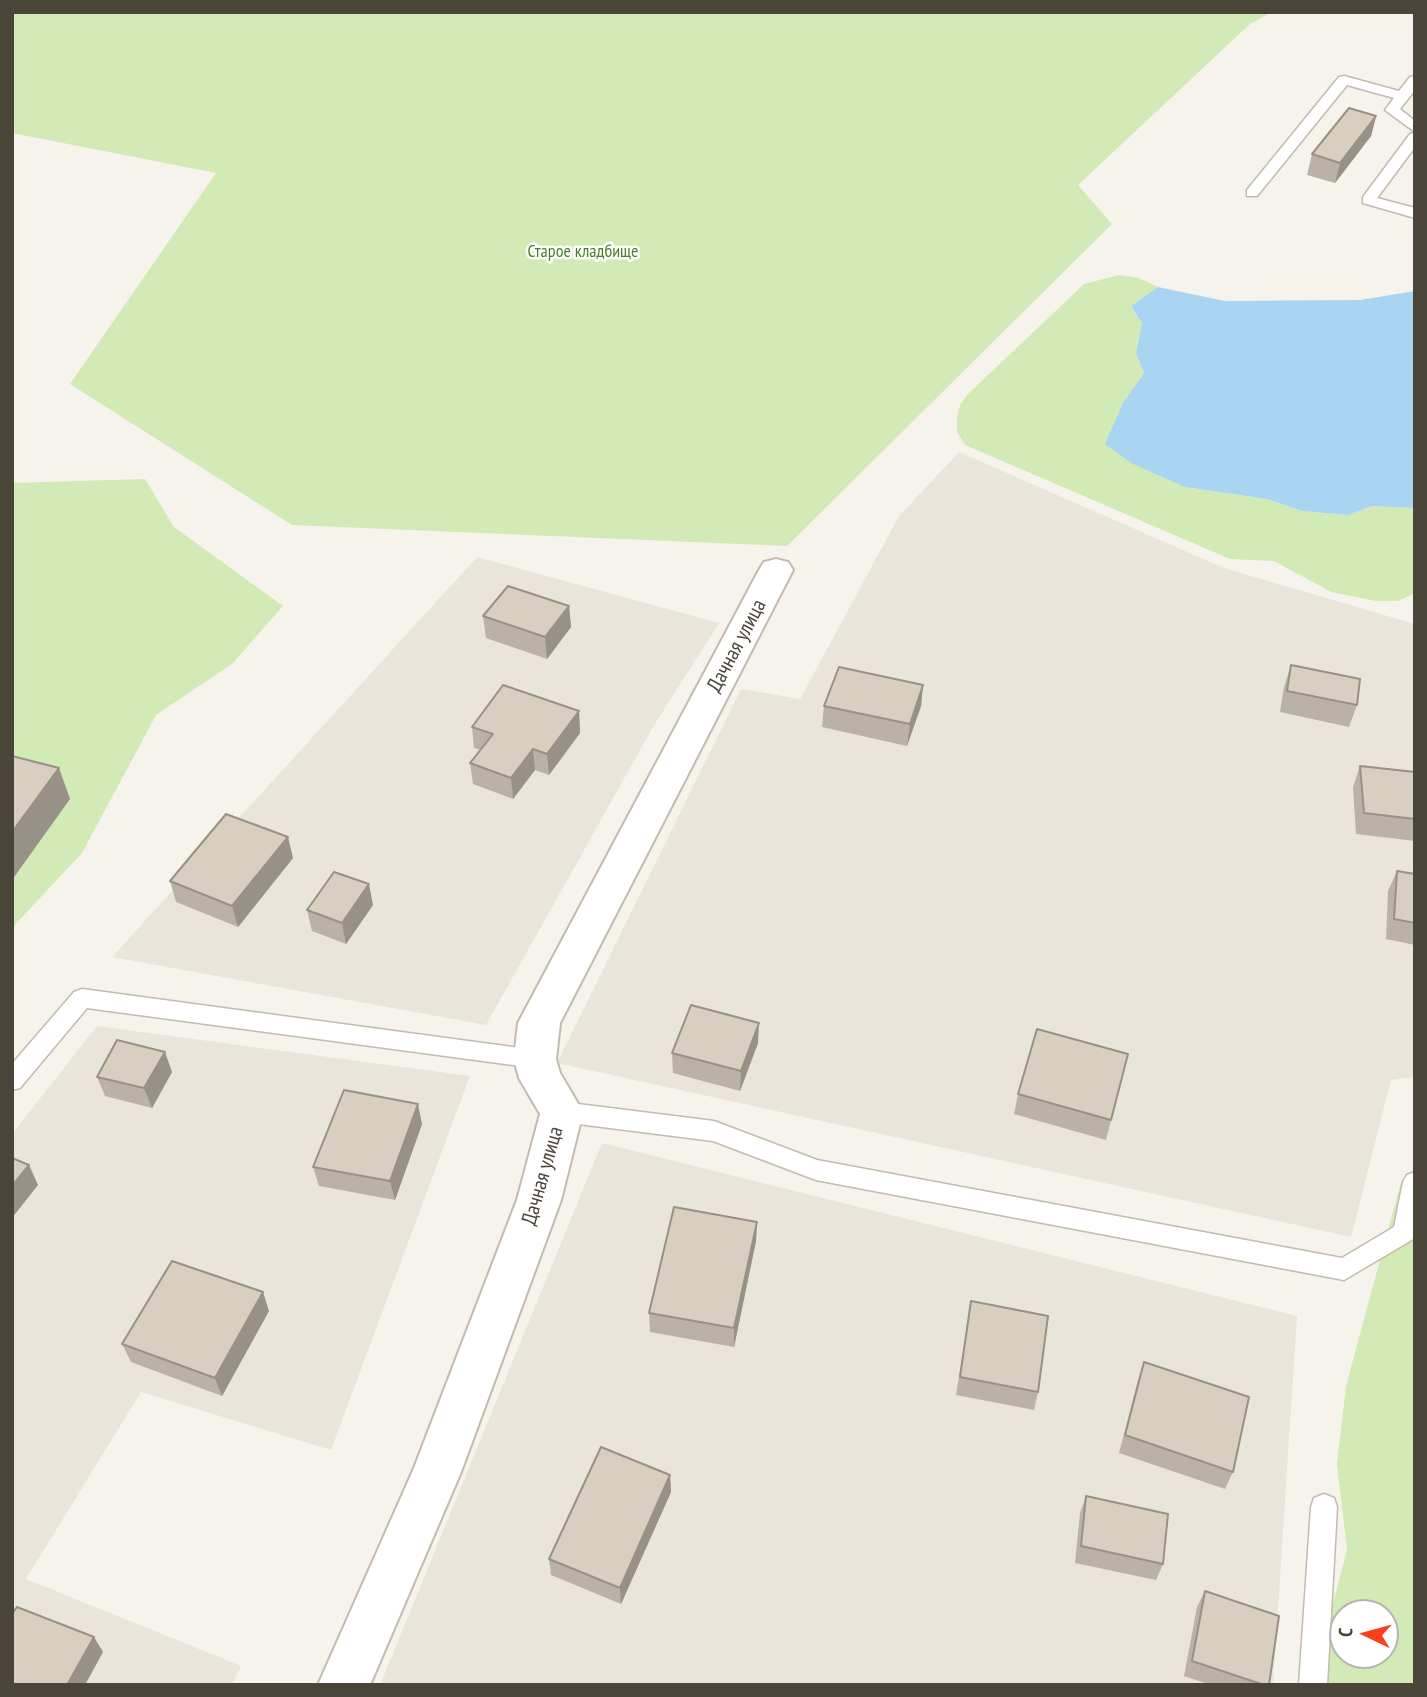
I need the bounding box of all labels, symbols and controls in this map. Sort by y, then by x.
park label: Старое кладбище [528,241,638,263]
street label: Дачная улица [702,595,772,697]
street label: Дачная улица [517,1124,569,1228]
north arrow [1329,1599,1399,1669]
text: С [1333,1627,1357,1638]

